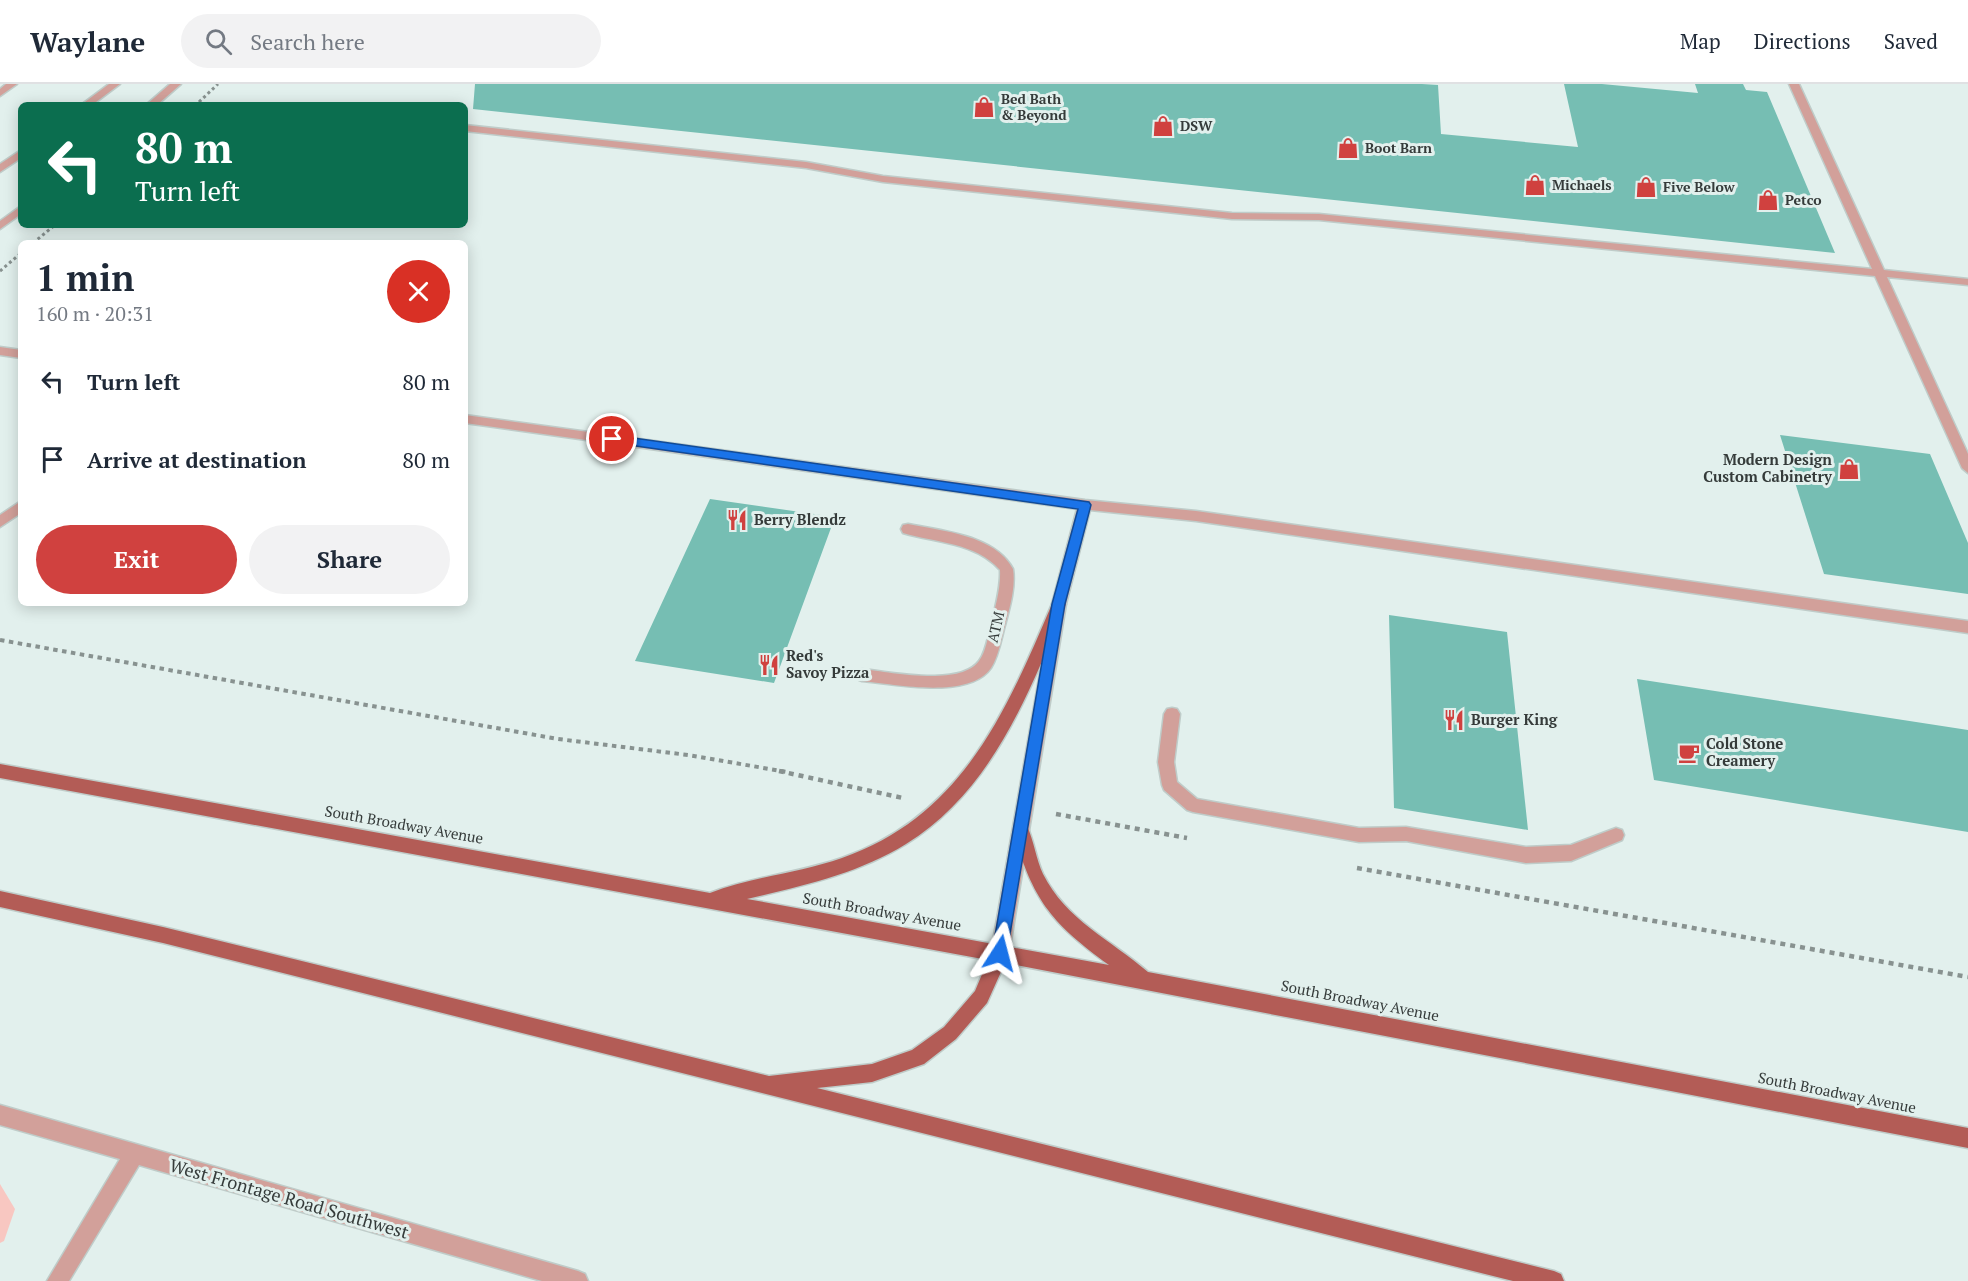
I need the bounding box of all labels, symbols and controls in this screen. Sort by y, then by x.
search box [181,14,601,68]
text: Waylane [30,23,145,60]
icon: search [202,25,235,58]
text: Search here [250,27,365,56]
text: Map [1680,27,1721,55]
text: Directions [1754,27,1851,55]
text: Saved [1884,27,1938,55]
place label: Bed Bath & Beyond [1001,89,1067,124]
shop icon: Bed Bath & Beyond [972,95,996,119]
shop icon: DSW [1151,114,1175,138]
place label: DSW [1180,116,1213,135]
text: 80 m [135,119,233,175]
icon: left [36,126,114,204]
shop icon: Boot Barn [1336,136,1360,160]
place label: Boot Barn [1365,138,1432,157]
text: Turn left [135,173,240,209]
shop icon: Michaels [1523,173,1547,197]
place label: Michaels [1552,175,1612,194]
shop icon: Five Below [1634,175,1658,199]
place label: Five Below [1663,177,1736,196]
shop icon: Petco [1756,188,1780,212]
place label: Petco [1785,190,1822,209]
text: 1 min [36,254,134,301]
button: close [387,260,450,323]
text: 160 m · 20:31 [36,300,154,327]
icon: left [36,365,69,398]
text: Turn left [87,367,180,396]
text: 80 m [402,367,450,396]
pin [586,413,637,464]
icon: arrive [595,422,628,455]
icon: arrive [36,443,69,476]
text: Arrive at destination [87,445,306,474]
text: 80 m [402,445,450,474]
place label: Modern Design Custom Cabinetry [1703,449,1833,486]
shop icon: Modern Design Custom Cabinetry [1837,457,1861,481]
restaurant icon: Berry Blendz [725,508,749,532]
place label: Berry Blendz [754,509,846,529]
button: Exit [36,525,237,594]
button: Share [249,525,450,594]
street label: ATM [982,609,1008,644]
place label: Red's Savoy Pizza [786,645,870,682]
restaurant icon: Red's Savoy Pizza [757,653,781,677]
restaurant icon: Burger King [1442,708,1466,732]
place label: Burger King [1471,709,1558,729]
place label: Cold Stone Creamery [1706,733,1783,770]
cafe icon: Cold Stone Creamery [1677,741,1701,765]
street label: South Broadway Avenue [323,800,485,848]
street label: South Broadway Avenue [801,887,963,935]
position arrow [968,921,1032,985]
street label: South Broadway Avenue [1279,975,1441,1025]
street label: South Broadway Avenue [1756,1067,1918,1117]
street label: West Frontage Road Southwest [167,1152,412,1244]

